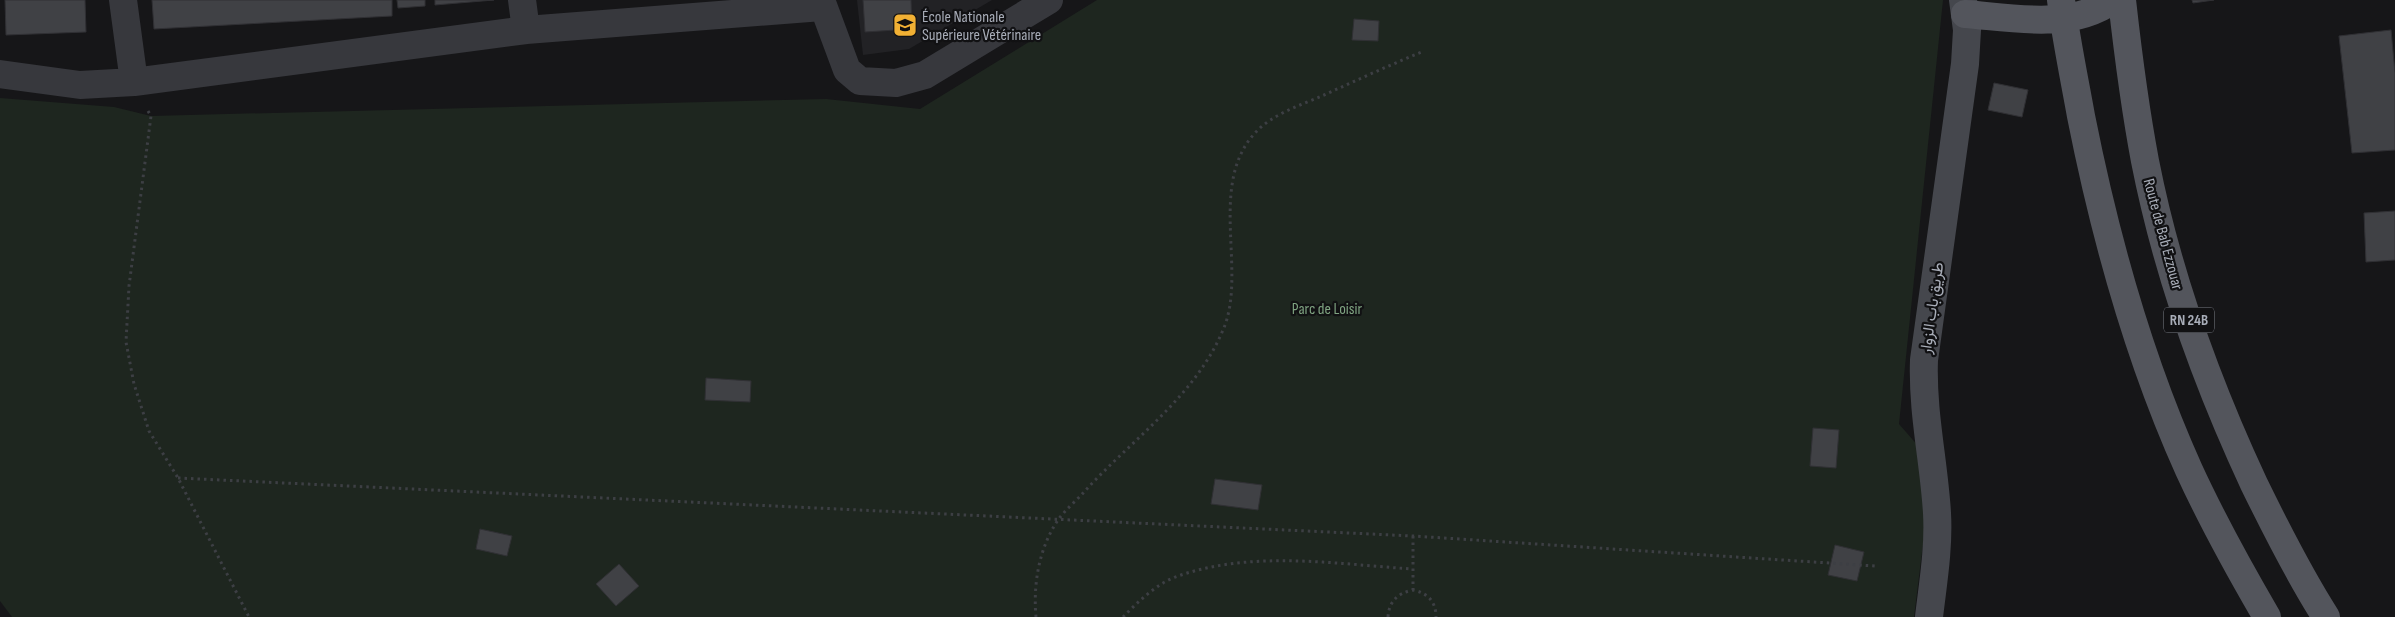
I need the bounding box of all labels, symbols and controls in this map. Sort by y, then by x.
place label: École Nationale Supérieure Vétérinaire [922,8,1041,45]
school or university icon: École Nationale Supérieure Vétérinaire [892,12,918,38]
street label: Route de Bab Ezzouar [2139,177,2187,292]
street label: طريق باب الزوار [1917,261,1948,356]
park label: Parc de Loisir [1292,300,1363,319]
road number: RN 24B [2164,308,2214,332]

